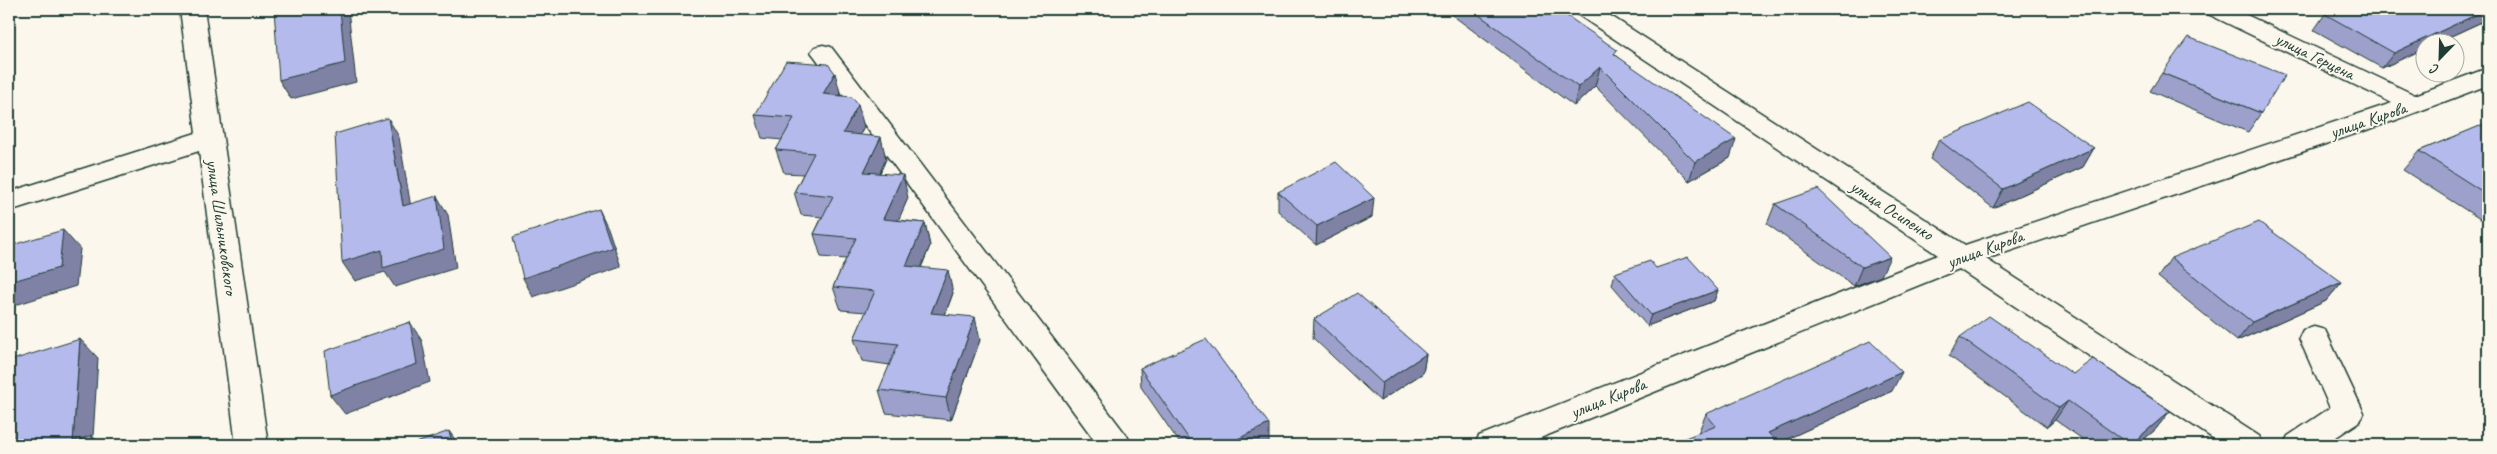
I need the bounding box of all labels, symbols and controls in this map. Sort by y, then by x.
street label: улица Герцена [2271,27,2360,85]
north arrow [2414,32,2464,82]
text: С [2427,60,2442,79]
street label: улица Кирова [2326,96,2411,144]
street label: улица Шильниковского [201,157,243,298]
street label: улица Осипенко [1846,175,1939,246]
street label: улица Кирова [1943,225,2028,273]
street label: улица Кирова [1566,372,1650,423]

